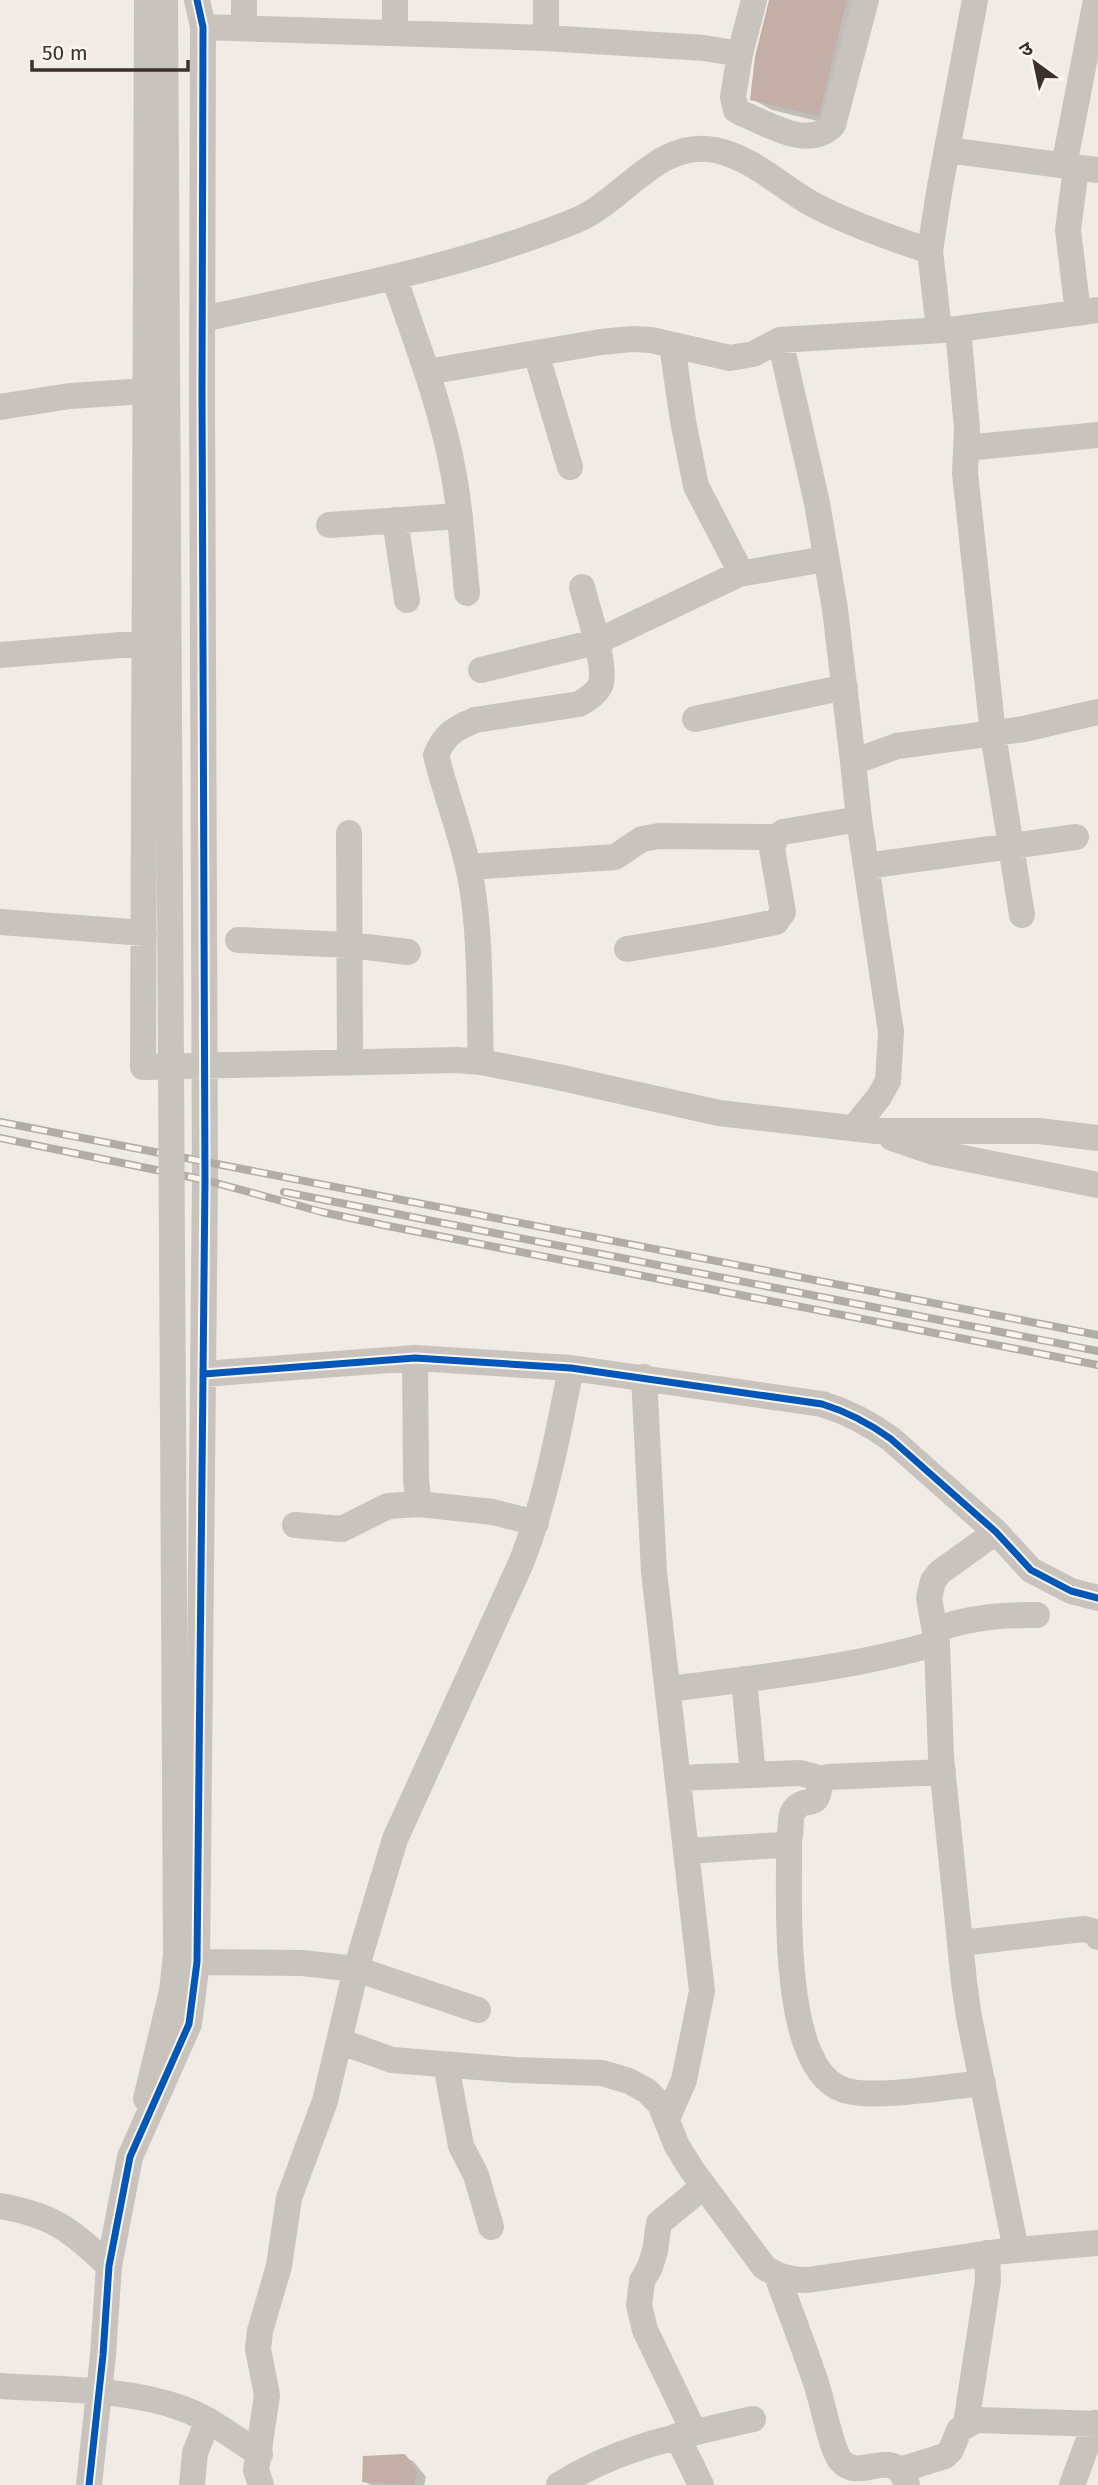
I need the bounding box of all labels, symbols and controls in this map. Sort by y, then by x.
scale bar [32,28,187,72]
north arrow [1000,28,1070,98]
text: उ [1015,36,1038,62]
text: 50 m [42,40,88,66]

